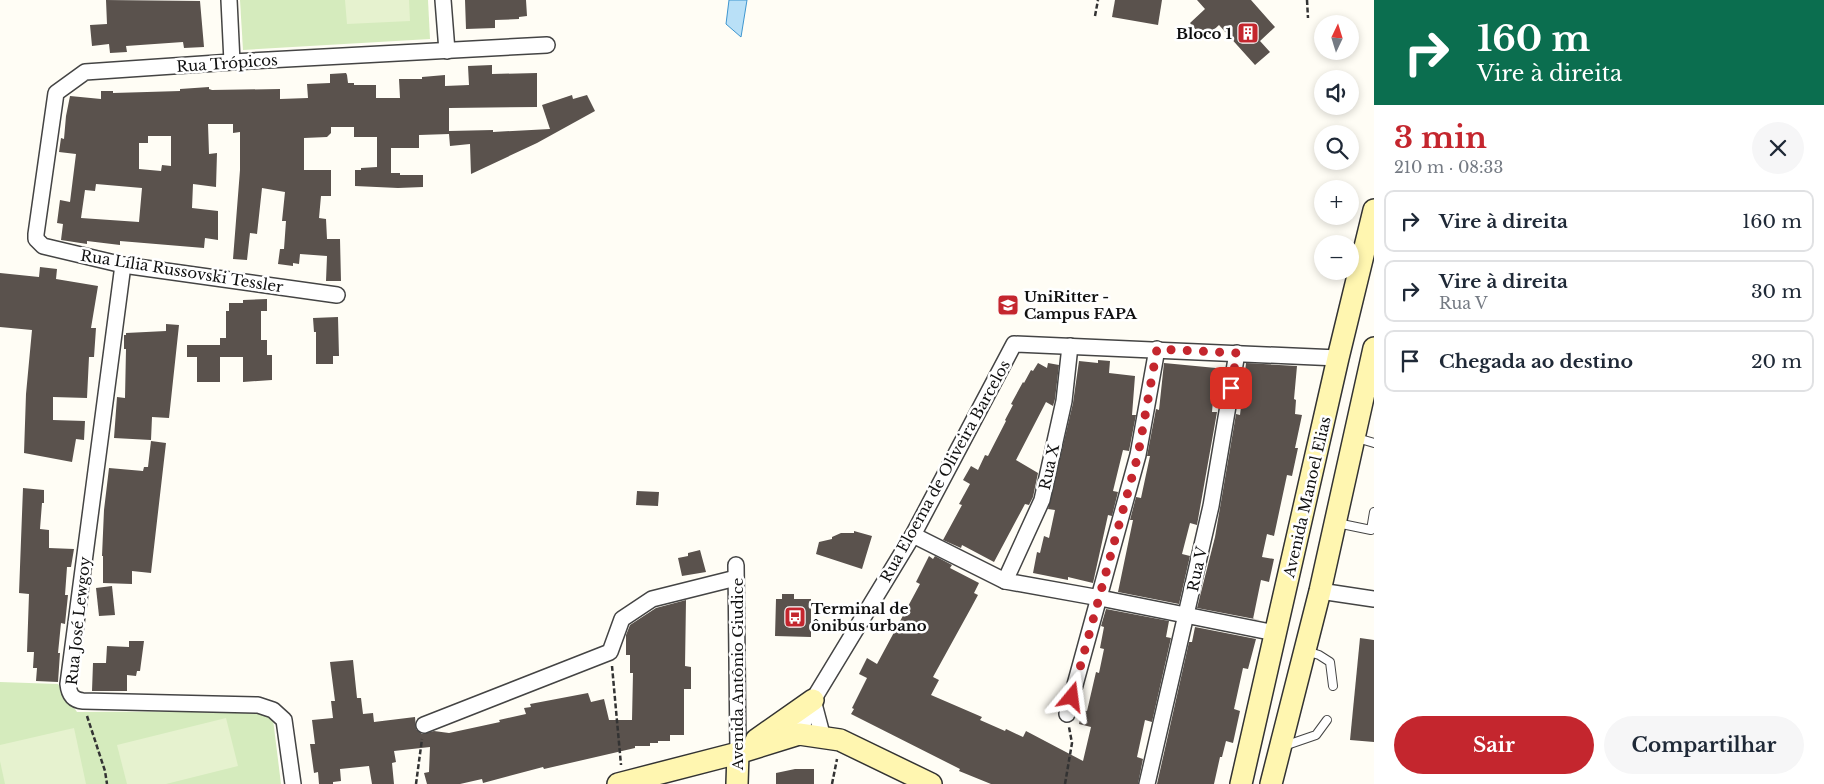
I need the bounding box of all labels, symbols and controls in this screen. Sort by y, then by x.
north arrow [1314,15,1359,60]
map controls [1314,15,1359,280]
text: 160 m [1477,17,1590,60]
icon: right [1394,20,1459,85]
building icon: Bloco 1 [1236,21,1260,45]
place label: Bloco 1 [1176,24,1232,43]
street label: Rua Trópicos [176,50,279,76]
text: Vire à direita [1477,60,1622,87]
button: sound [1314,70,1359,115]
text: 3 min [1394,119,1487,156]
button: close [1752,122,1804,174]
button: search [1314,125,1359,170]
text: 210 m · 08:33 [1394,157,1503,177]
button: + [1314,180,1359,225]
icon: right [1396,207,1424,235]
text: Vire à direita [1439,210,1568,233]
text: 160 m [1742,210,1802,233]
button: − [1314,235,1359,280]
street label: Rua Lília Russovski Tessler [79,246,286,297]
text: Vire à direita [1439,270,1568,293]
icon: right [1396,277,1424,305]
text: 30 m [1751,280,1802,303]
place label: UniRitter - Campus FAPA [1024,287,1138,323]
school or university icon: UniRitter - Campus FAPA [996,293,1020,317]
text: Rua V [1439,293,1488,313]
icon: arrive [1396,347,1424,375]
text: Chegada ao destino [1439,350,1633,373]
text: 20 m [1751,350,1802,373]
street label: Rua Eloema de Oliveira Barcelos [876,356,1014,585]
pin [1210,367,1252,409]
icon: arrive [1217,374,1245,402]
street label: Avenida Manoel Elias [1279,414,1335,580]
street label: Rua X [1035,442,1063,492]
street label: Rua V [1183,545,1211,593]
street label: Rua José Lewgoy [62,555,94,686]
street label: Avenida Antônio Giudice [728,578,747,771]
place label: Terminal de ônibus urbano [811,599,927,635]
bus stop icon: Terminal de ônibus urbano [783,605,807,629]
position arrow [1045,670,1097,722]
button: Sair [1394,716,1594,774]
button: Compartilhar [1604,716,1804,774]

